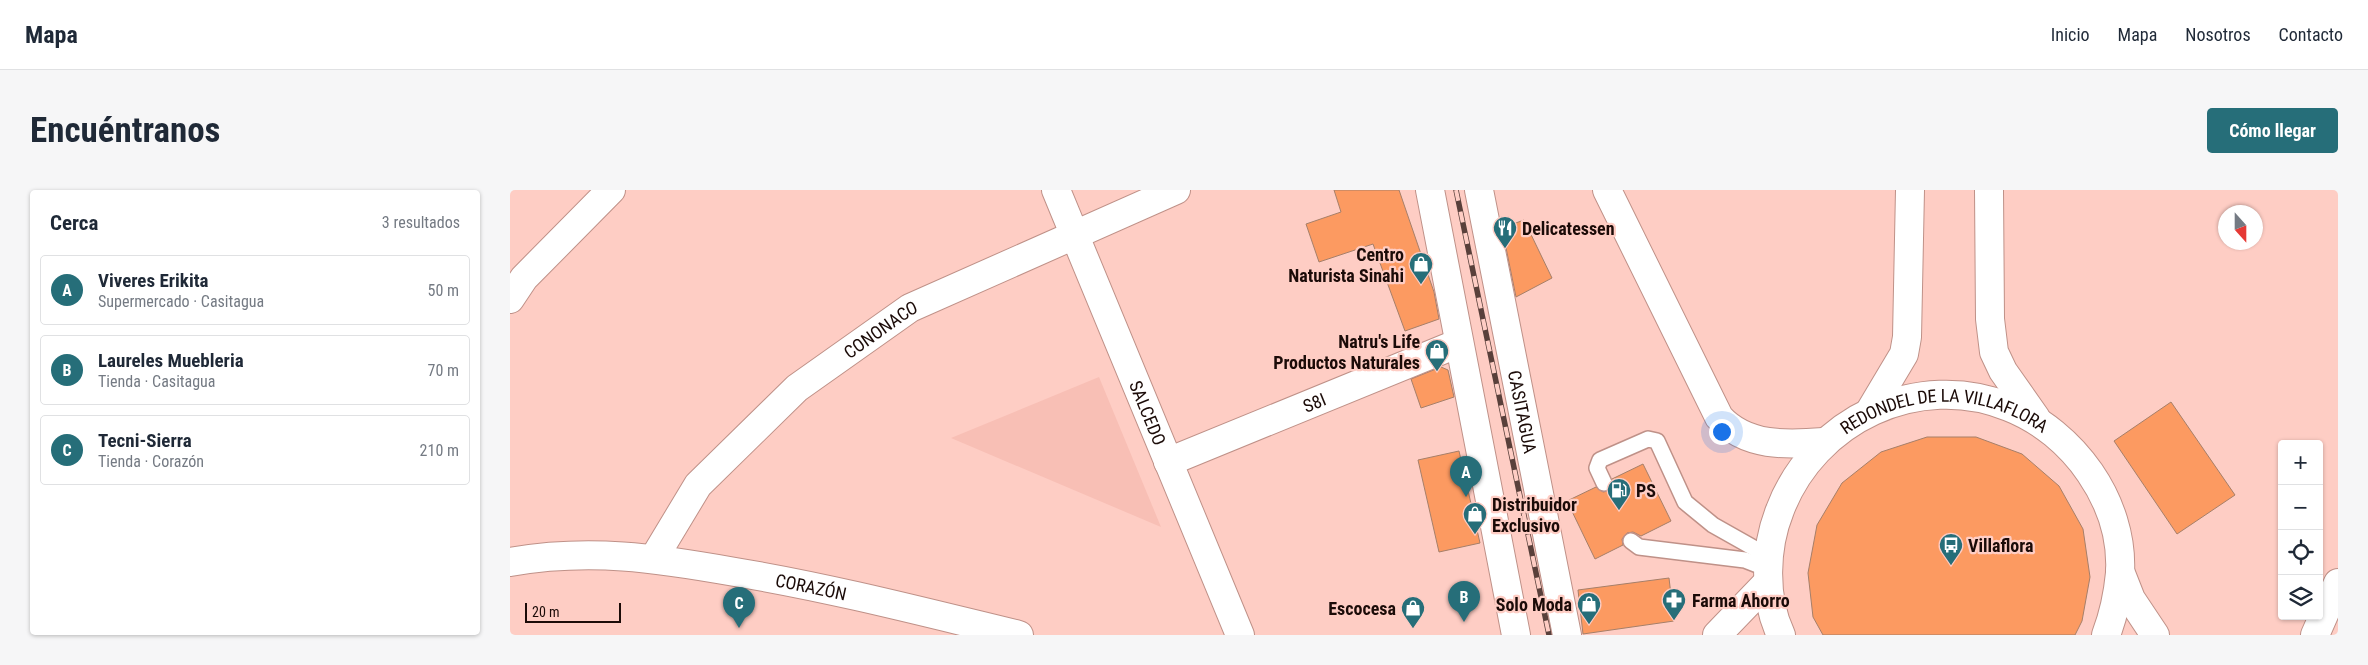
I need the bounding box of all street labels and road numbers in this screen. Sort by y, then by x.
street label: CONONACO [839,296,920,362]
street label: CASITAGUA [1504,368,1541,456]
street label: SALCEDO [1125,377,1171,448]
street label: S8I [1300,388,1329,416]
street label: REDONDEL DE LA VILLAFLORA [1835,423,2053,445]
street label: CORAZÓN [774,569,849,604]

